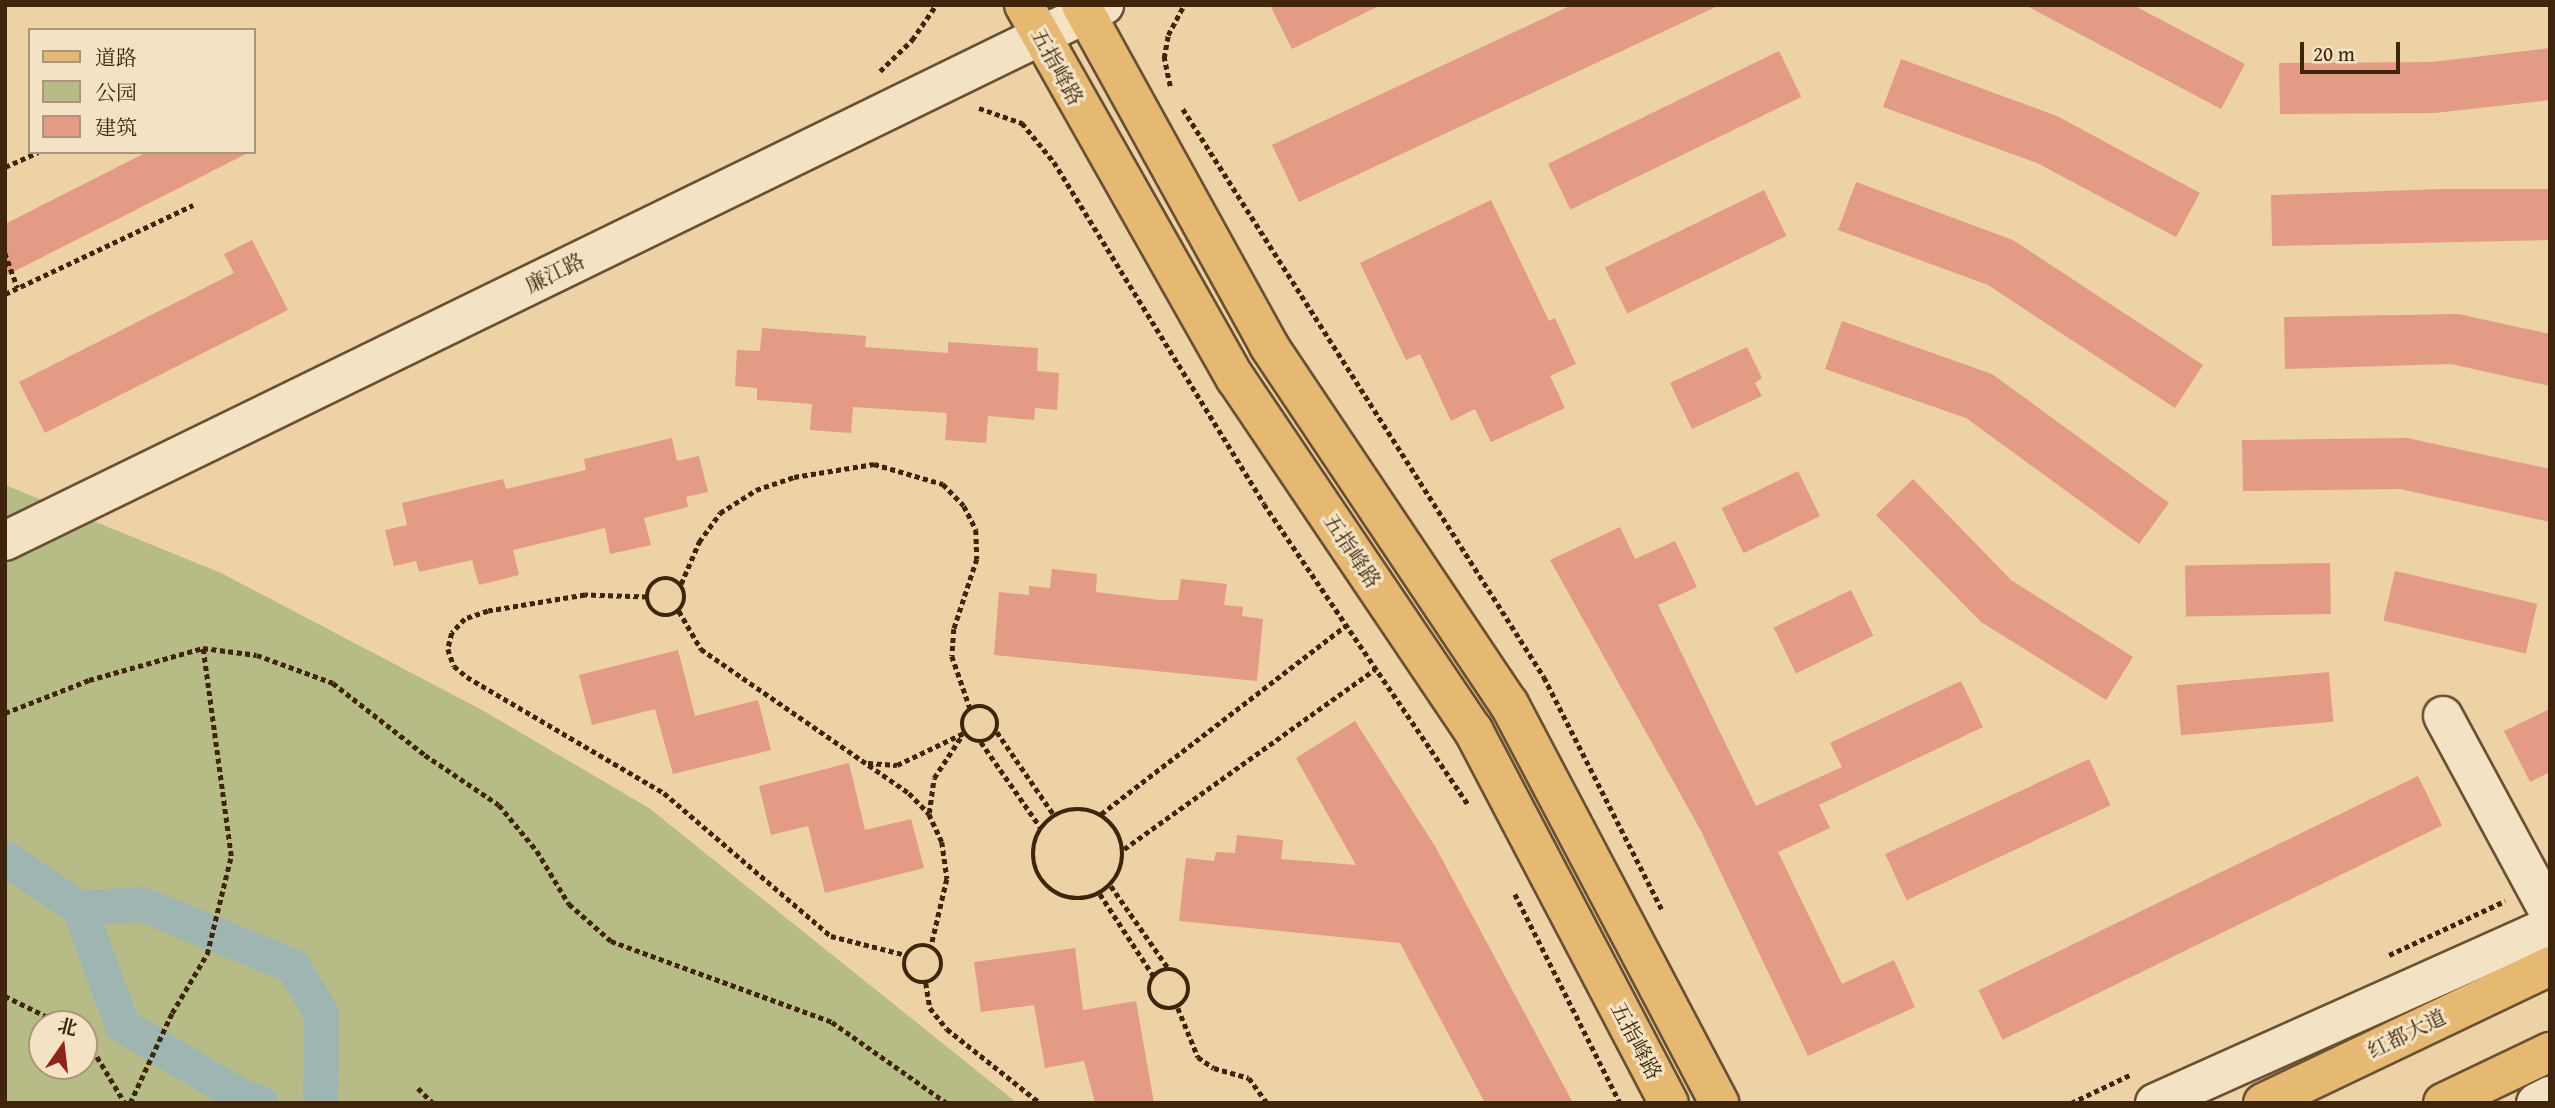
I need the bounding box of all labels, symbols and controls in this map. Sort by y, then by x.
street label: 五指峰路 [1026,24,1088,110]
legend [28,28,256,154]
scale bar [2303,28,2403,72]
text: 20 m [2313,38,2355,69]
text: 道路 [95,42,137,73]
text: 公园 [95,77,137,108]
text: 建筑 [95,112,137,143]
street label: 廉江路 [521,248,589,298]
street label: 五指峰路 [1318,509,1386,593]
street label: 五指峰路 [1605,998,1667,1084]
street label: 红都大道 [2364,1004,2450,1064]
north arrow [28,1010,98,1080]
text: 北 [55,1011,80,1042]

